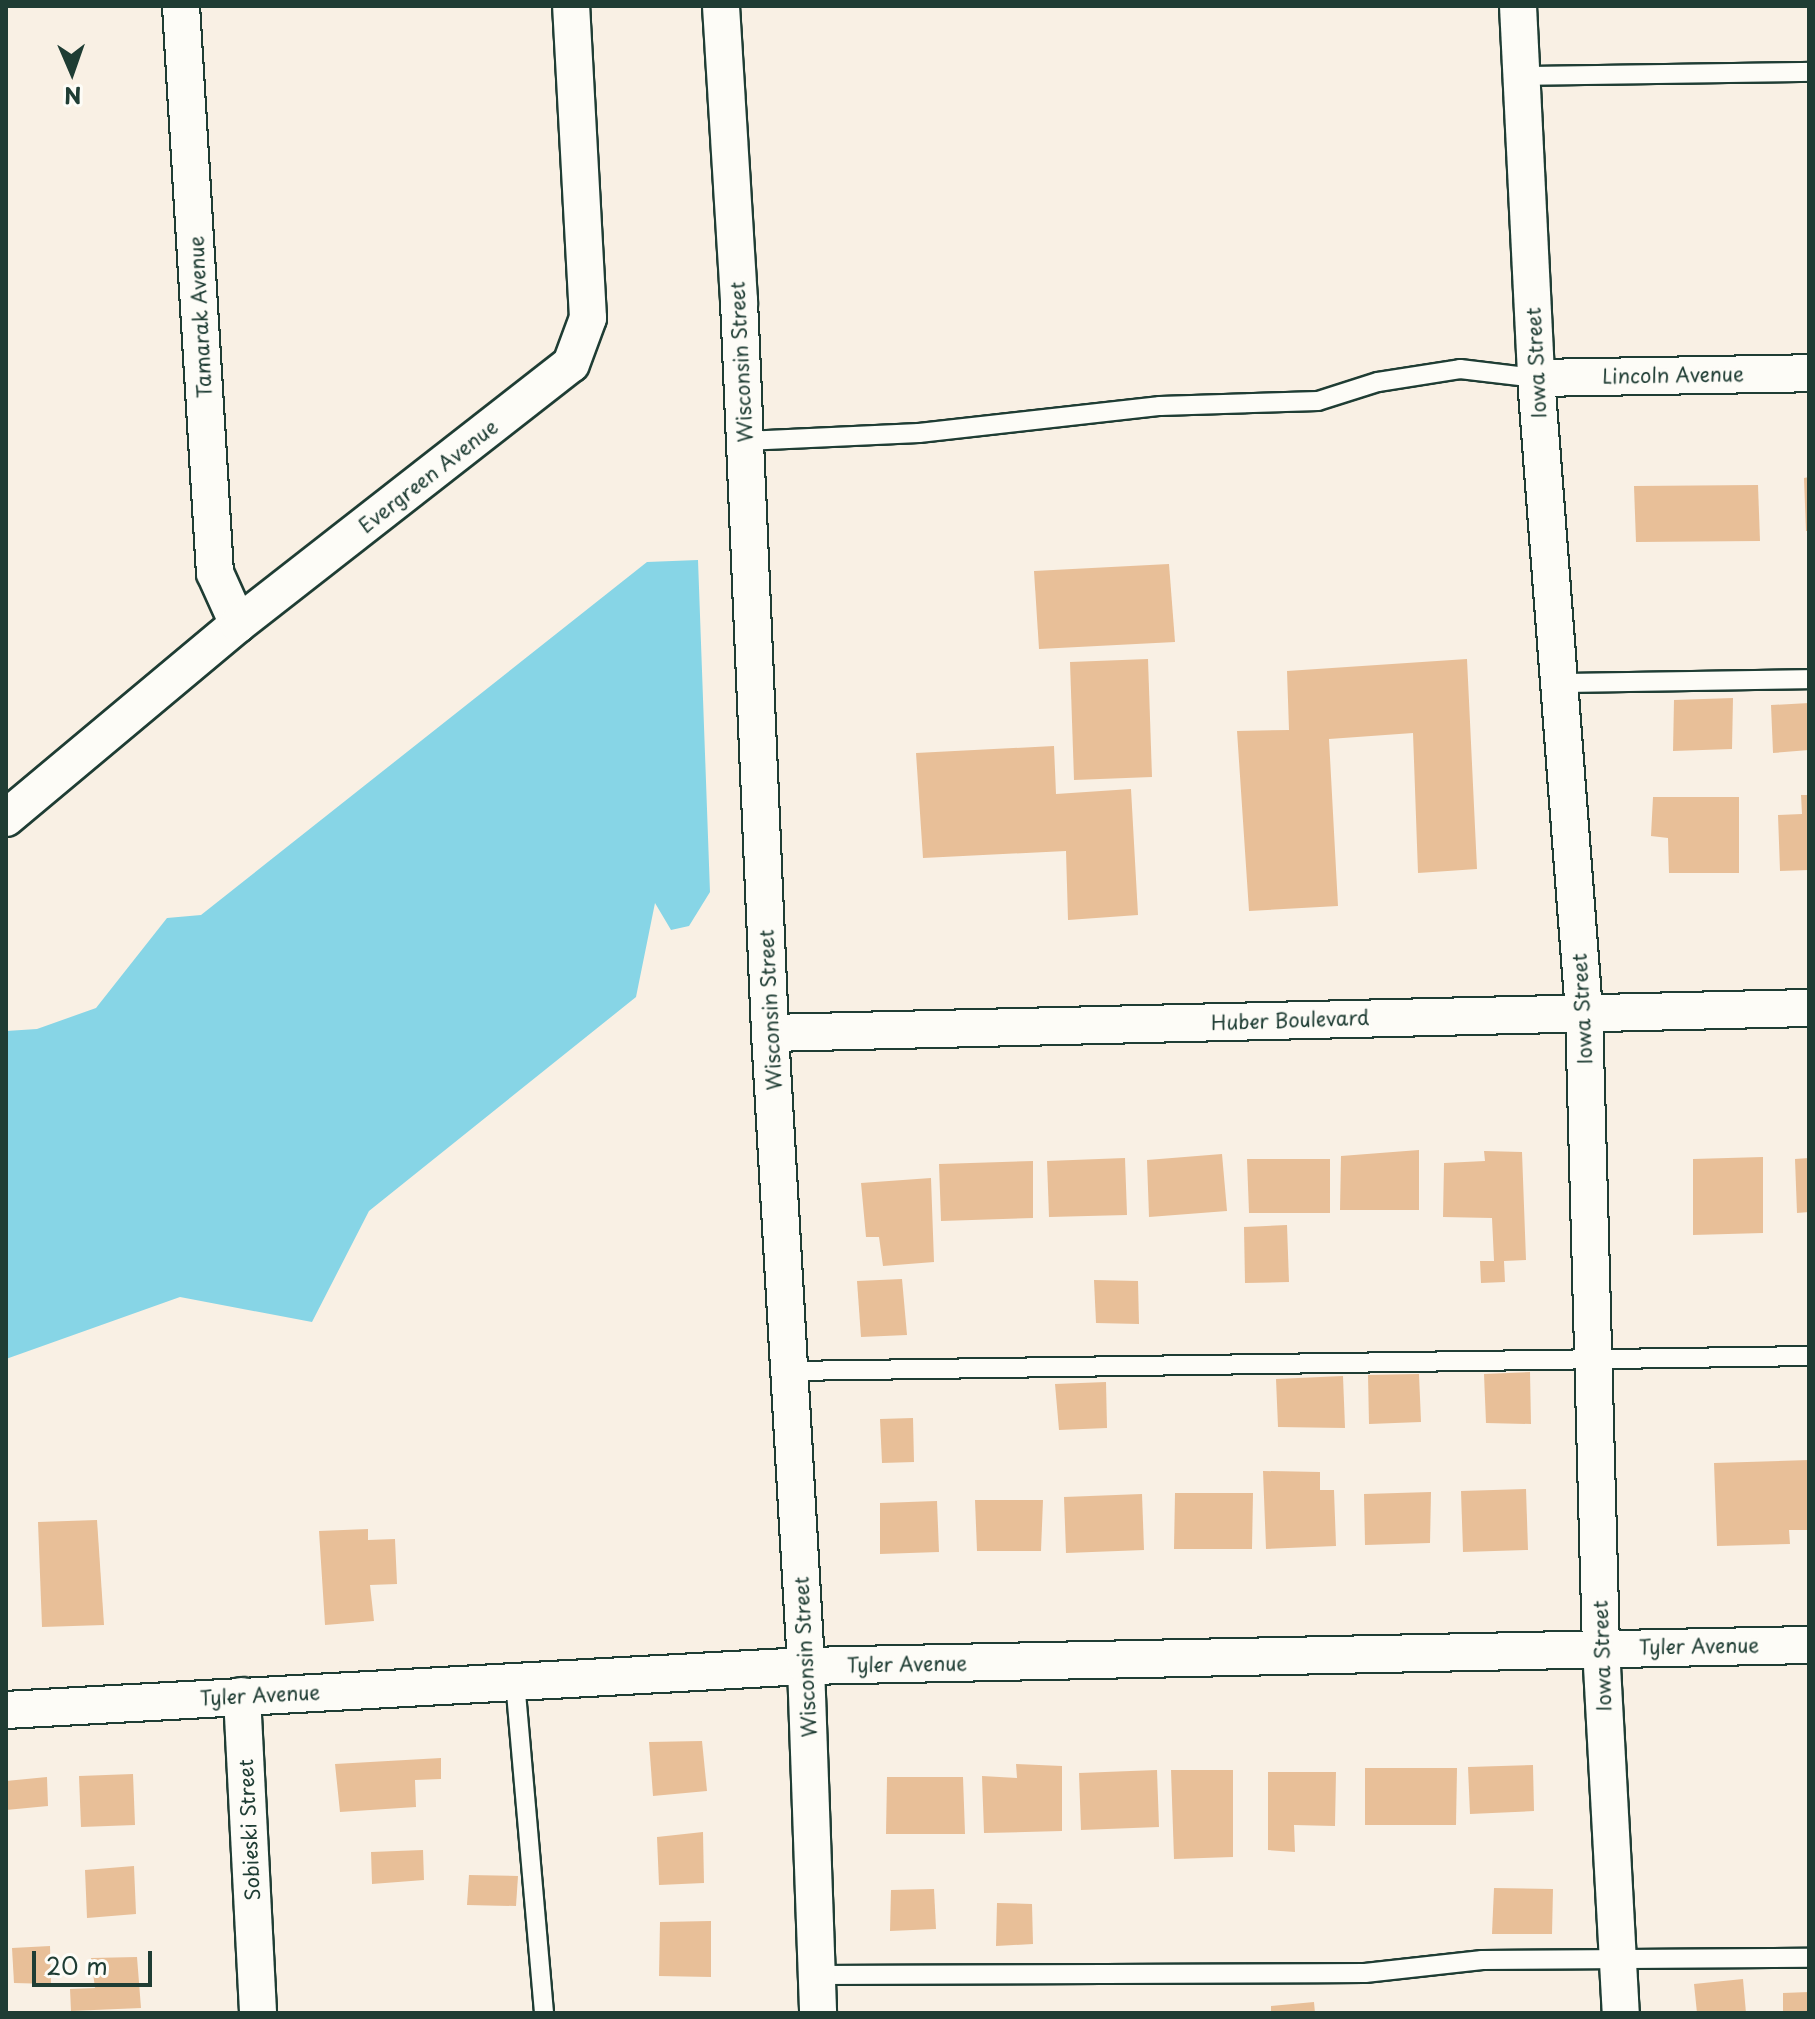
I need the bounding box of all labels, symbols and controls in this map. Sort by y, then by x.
north arrow [32,32,112,112]
text: N [64,80,82,113]
street label: Tamarak Avenue [184,235,216,399]
street label: Wisconsin Street [725,280,757,444]
street label: Iowa Street [1521,307,1551,419]
street label: Lincoln Avenue [1602,362,1744,388]
street label: Evergreen Avenue [353,414,503,538]
street label: Wisconsin Street [754,928,786,1092]
street label: Iowa Street [1567,953,1597,1065]
street label: Huber Boulevard [1209,1005,1371,1035]
street label: Wisconsin Street [789,1575,821,1739]
street label: Iowa Street [1588,1600,1616,1712]
street label: Tyler Avenue [1638,1633,1760,1659]
street label: Tyler Avenue [846,1651,968,1677]
street label: Tyler Avenue [198,1680,322,1710]
street label: Sobieski Street [233,1758,265,1902]
scale bar [36,1935,156,1985]
text: 20 m [46,1947,108,1983]

